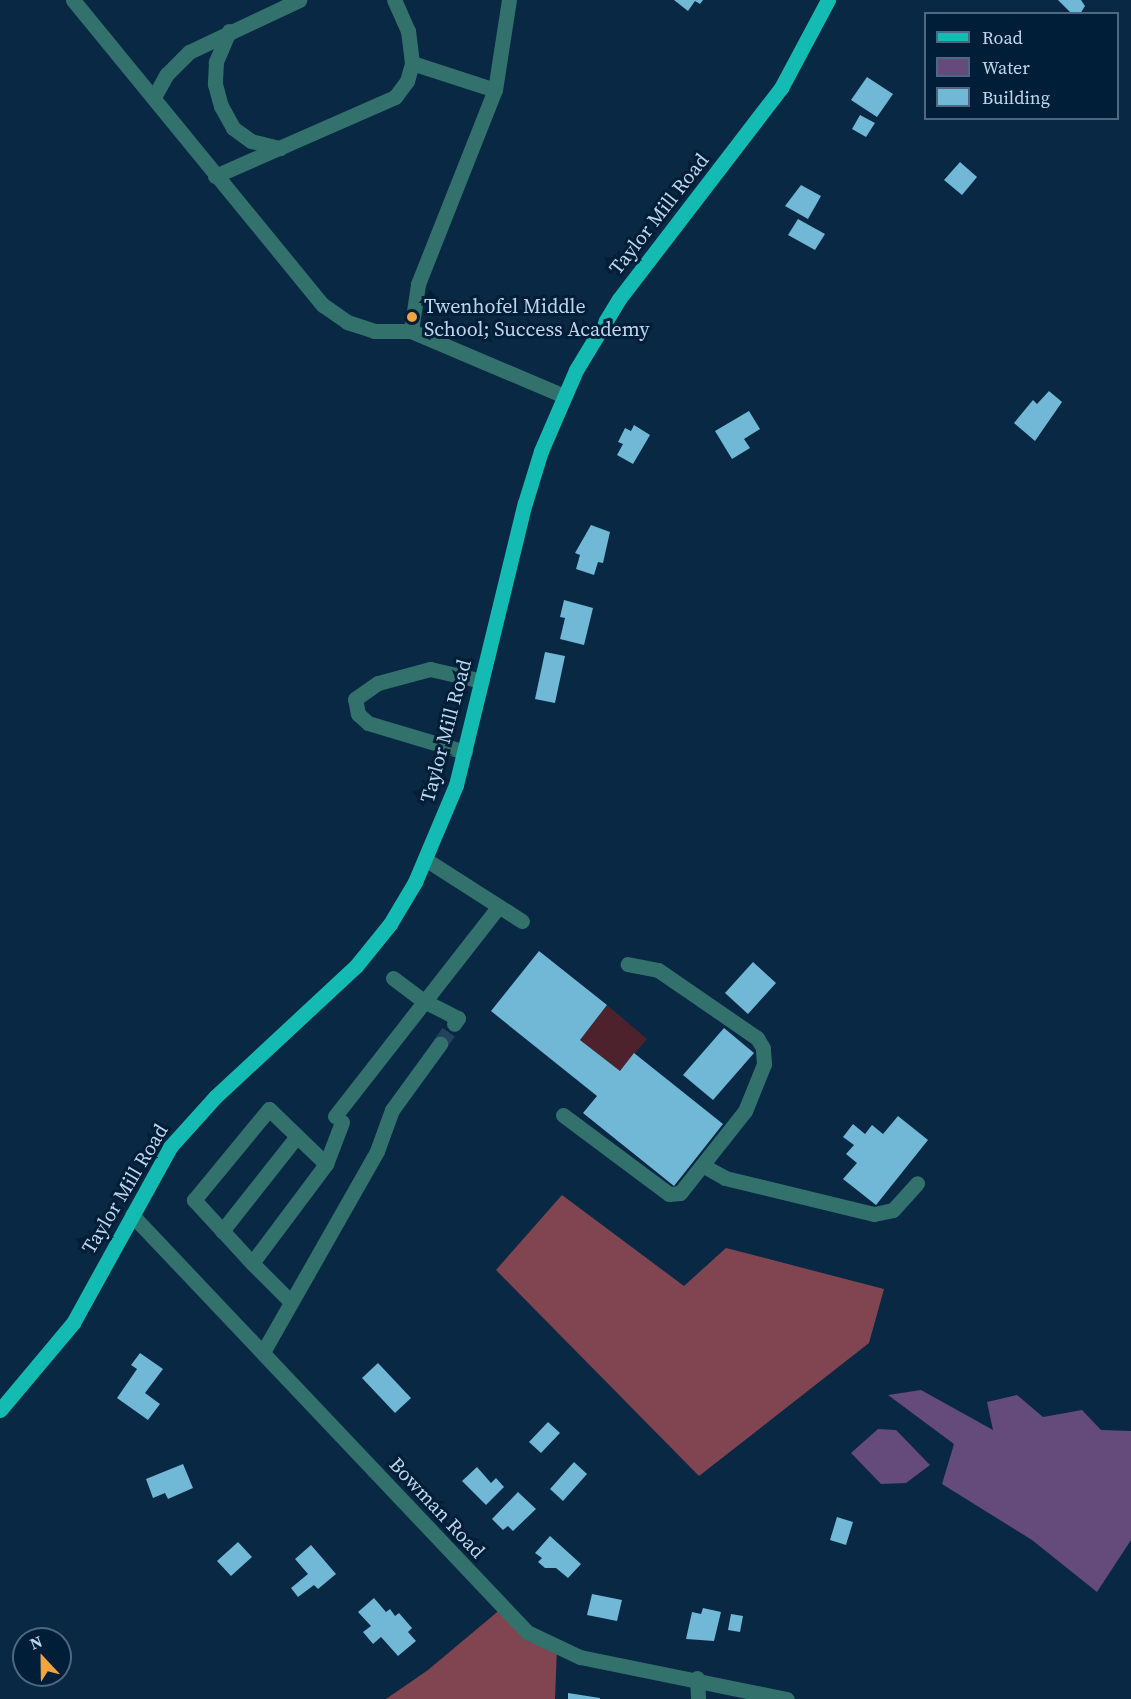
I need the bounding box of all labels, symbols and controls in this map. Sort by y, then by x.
legend [924,12,1119,120]
text: Road [982,25,1023,50]
text: Water [982,55,1030,80]
text: Building [982,85,1050,110]
street label: Taylor Mill Road [604,149,714,279]
place label: Twenhofel Middle School; Success Academy [424,294,649,341]
marker: Twenhofel Middle School; Success Academy [405,310,419,324]
street label: Taylor Mill Road [415,657,477,805]
street label: Taylor Mill Road [77,1120,173,1258]
street label: Bowman Road [384,1453,490,1563]
north arrow [12,1627,72,1687]
text: N [26,1630,46,1655]

